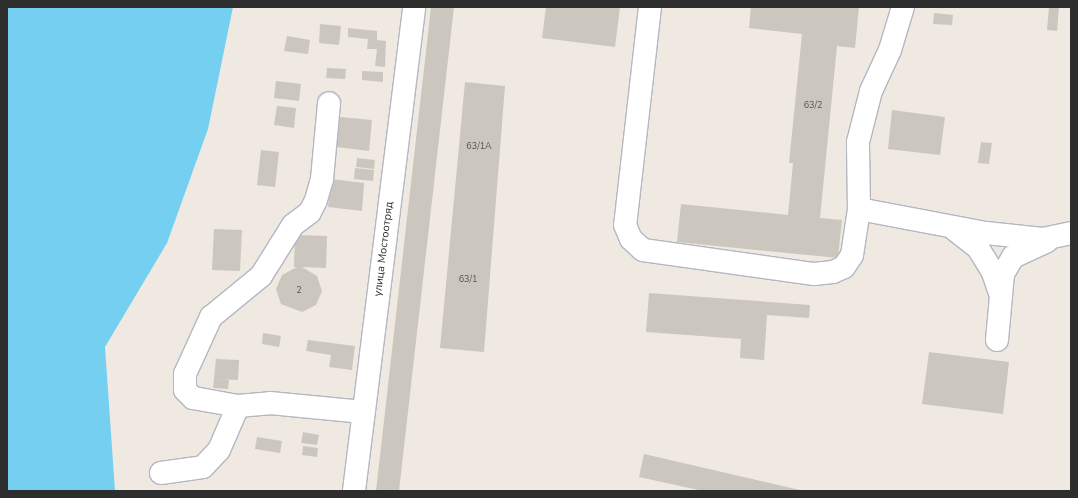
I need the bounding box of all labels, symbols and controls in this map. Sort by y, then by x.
house number: 63/2 [804,100,822,110]
house number: 63/1А [466,141,492,151]
street label: улица Мостоотряд [372,201,396,297]
house number: 63/1 [459,274,477,284]
house number: 2 [296,285,302,295]

